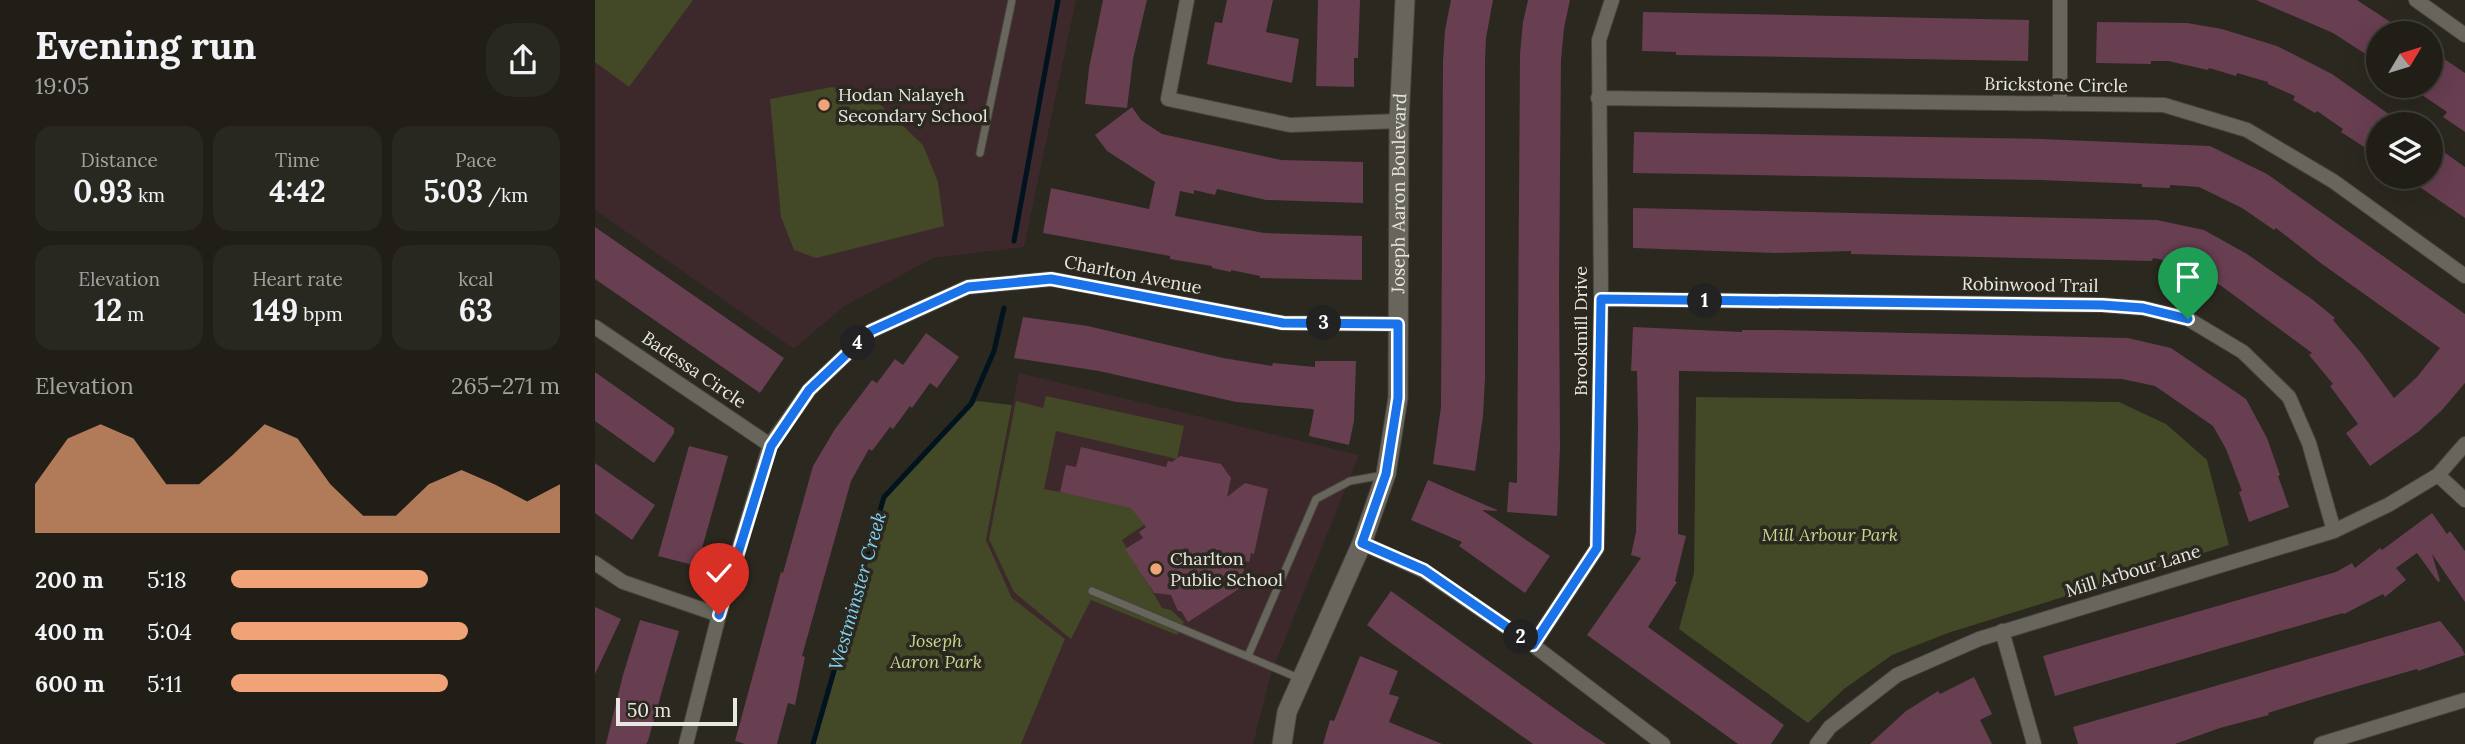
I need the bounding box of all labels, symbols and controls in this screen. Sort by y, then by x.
text: Evening run [35,21,257,69]
north arrow [2366,21,2443,98]
map controls [2366,21,2443,189]
button: share [486,23,560,97]
text: 19:05 [35,71,89,100]
street label: Brickstone Circle [1984,72,2128,97]
place label: Hodan Nalayeh Secondary School [838,83,988,127]
street label: Joseph Aaron Boulevard [1386,92,1411,294]
marker: Hodan Nalayeh Secondary School [816,97,832,113]
button: layers [2366,112,2443,189]
text: Distance [81,148,158,172]
text: Time [275,148,320,172]
text: Pace [455,148,497,172]
text: 0.93 [73,172,133,210]
text: 4:42 [269,172,326,210]
text: 5:03 [423,172,483,210]
text: km [133,183,165,207]
text: /km [483,183,528,207]
pin [2158,247,2218,319]
street label: Charlton Avenue [1062,250,1204,299]
icon: arrive [2169,258,2207,296]
street label: Brookmill Drive [1569,266,1592,396]
text: Elevation [78,267,160,291]
text: Heart rate [252,267,343,291]
text: kcal [458,267,493,291]
street label: Robinwood Trail [1961,272,2099,297]
pin: 1 [1687,284,1723,318]
text: 1 [1701,288,1708,312]
text: 12 [94,291,122,329]
text: 149 [252,291,298,329]
text: 63 [459,291,493,329]
text: m [122,302,144,326]
text: bpm [298,302,343,326]
pin: 3 [1307,306,1341,340]
text: 3 [1318,310,1329,334]
street label: Badessa Circle [638,326,751,413]
pin: 4 [841,326,875,360]
text: 4 [852,330,863,354]
text: Elevation [35,371,134,400]
text: 265–271 m [451,371,560,400]
water label: Westminster Creek [823,509,891,673]
park label: Mill Arbour Park [1762,523,1898,546]
street label: Mill Arbour Lane [2062,539,2203,602]
pin [689,543,749,615]
place label: Charlton Public School [1170,547,1283,591]
icon: check [700,554,738,592]
marker: Charlton Public School [1148,561,1164,577]
text: 200 m [35,565,104,594]
text: 5:18 [147,565,187,594]
text: 400 m [35,617,104,646]
text: 5:04 [147,617,192,646]
pin: 2 [1503,620,1539,654]
text: 2 [1515,624,1526,648]
park label: Joseph Aaron Park [889,629,982,673]
text: 600 m [35,669,105,698]
text: 5:11 [147,669,182,698]
scale bar [616,695,737,727]
text: 50 m [627,698,671,722]

